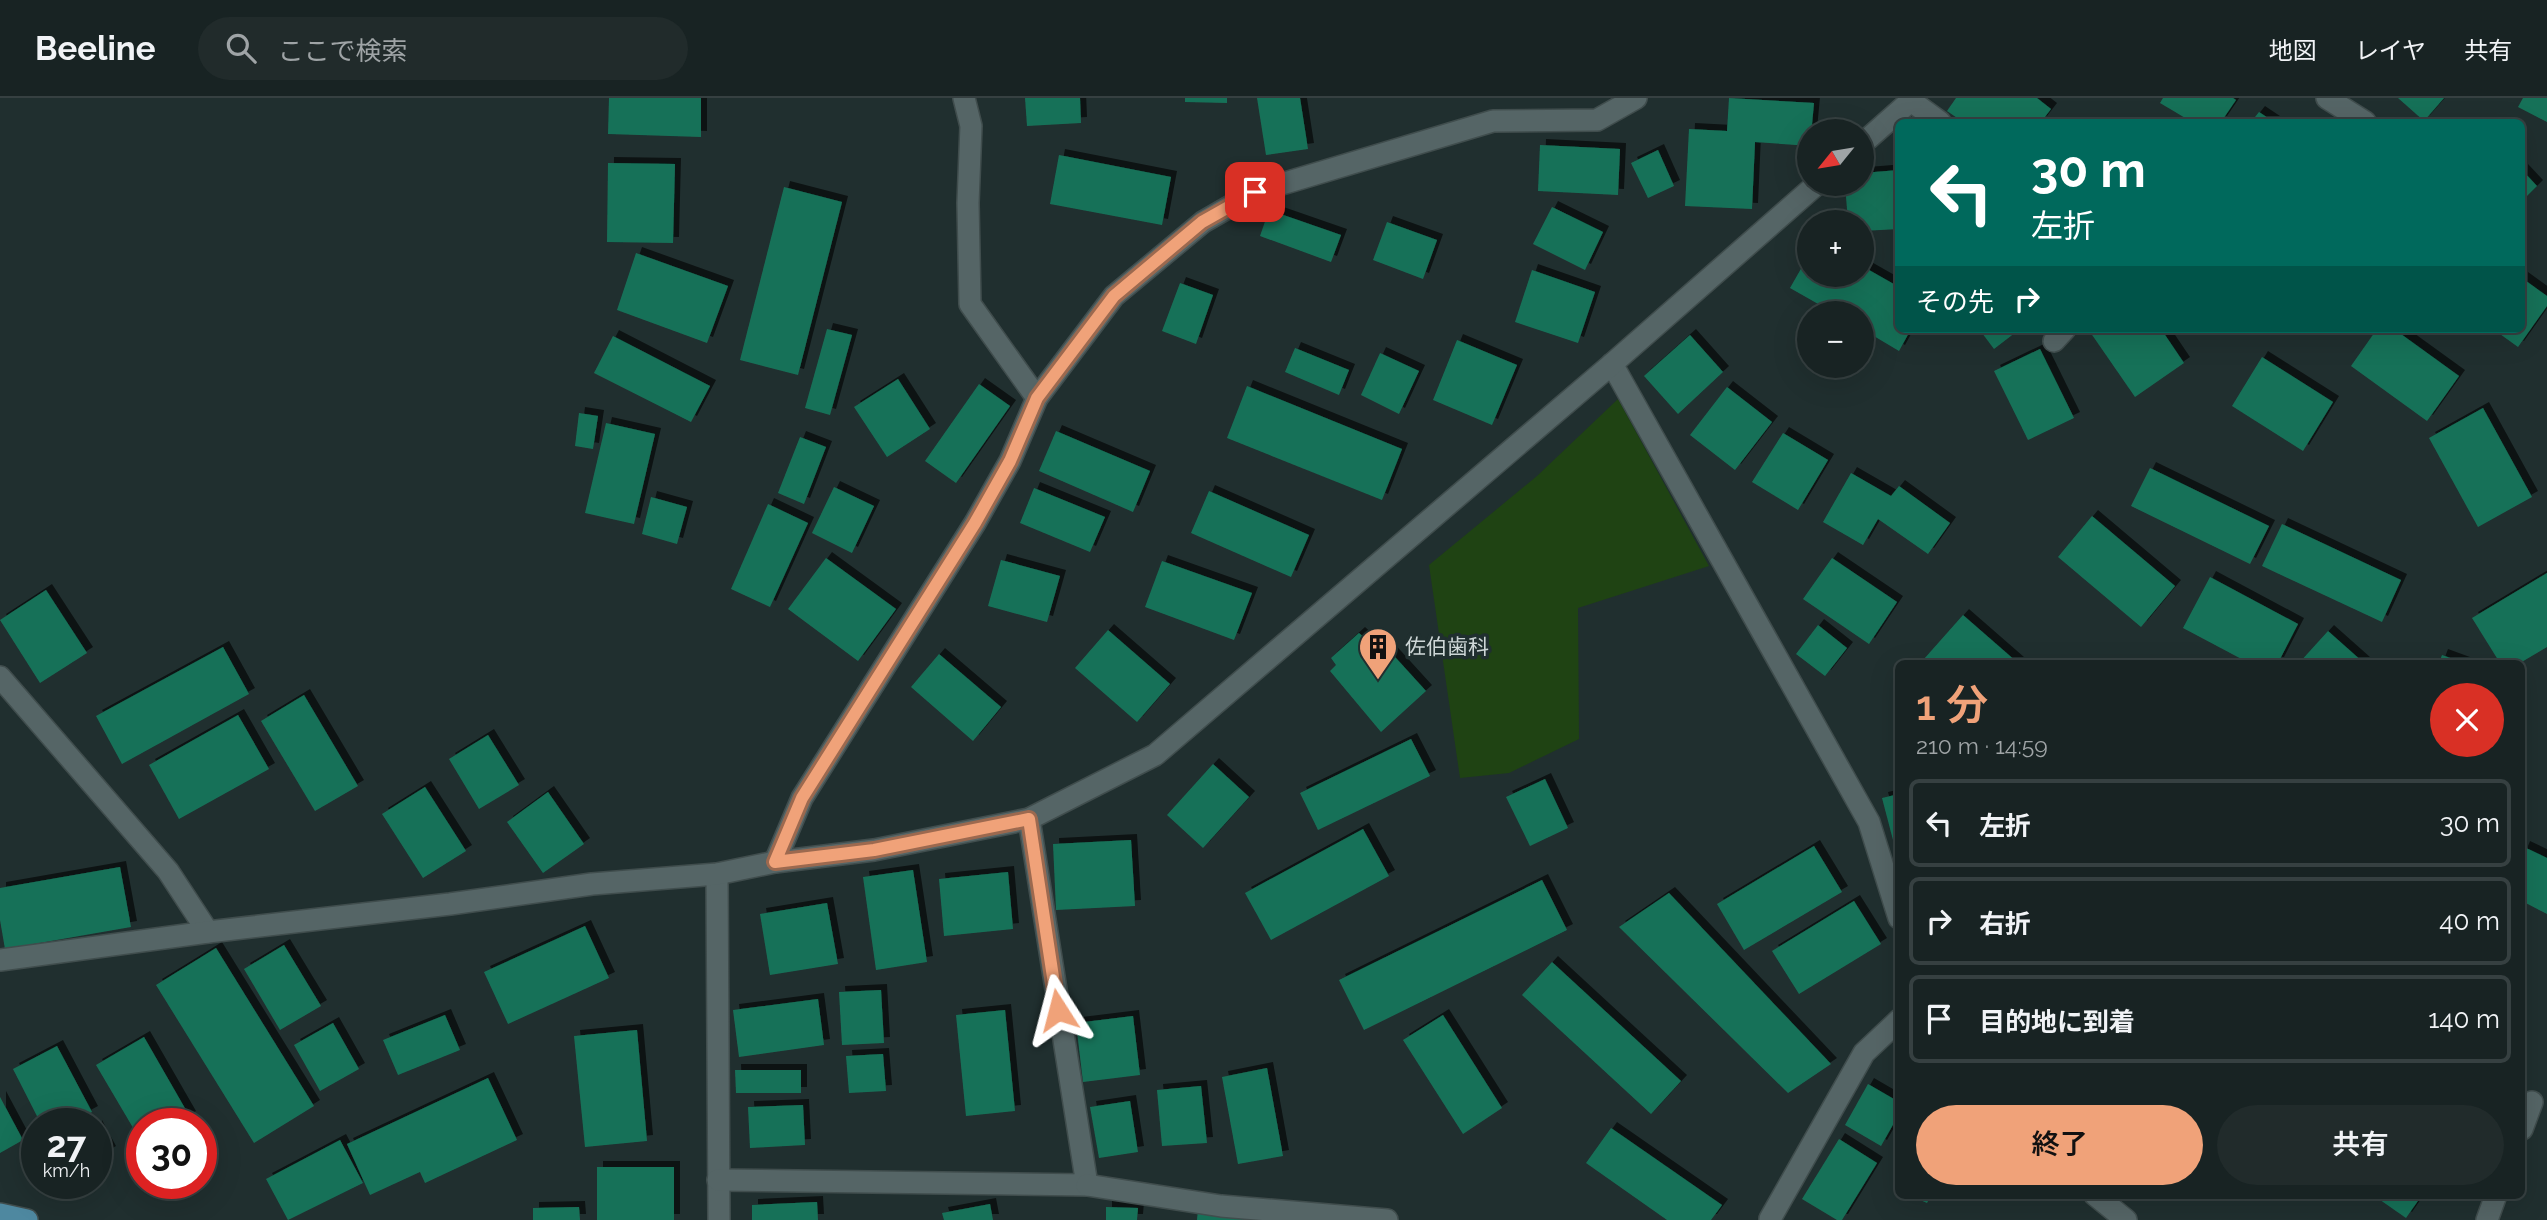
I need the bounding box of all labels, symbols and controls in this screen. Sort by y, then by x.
search box [198,17,688,80]
text: Beeline [35,29,156,68]
icon: search [222,29,260,67]
text: ここで検索 [278,36,408,66]
text: 地図 [2269,36,2317,65]
text: レイヤ [2355,36,2426,65]
text: 共有 [2464,36,2512,65]
north arrow [1797,119,1874,196]
map controls [1797,119,1874,378]
text: 30 m [2031,141,2146,198]
icon: left [1916,147,2007,238]
pin [1225,162,1285,222]
icon: arrive [1236,173,1274,211]
text: 左折 [2031,207,2095,244]
button: + [1797,210,1874,287]
icon: right [2008,280,2046,318]
text: その先 [1916,287,1994,317]
button: − [1797,301,1874,378]
building icon: 佐伯歯科 [1357,626,1399,681]
place label: 佐伯歯科 [1405,634,1489,659]
text: 1 分 [1916,681,1988,730]
button: close [2430,683,2504,757]
text: 210 m · 14:59 [1916,732,2048,759]
icon: left [1920,804,1958,842]
text: 30 m [2440,808,2500,838]
text: 左折 [1979,811,2031,841]
icon: right [1920,902,1958,940]
text: 40 m [2439,906,2500,936]
text: 右折 [1979,909,2031,939]
position arrow [1021,973,1095,1047]
icon: arrive [1920,1000,1958,1038]
text: 140 m [2428,1004,2500,1034]
text: 目的地に到着 [1979,1007,2135,1037]
button: 終了 [1916,1105,2203,1185]
button: 共有 [2217,1105,2504,1185]
speed limit sign: 30 [126,1108,217,1199]
text: 27 [47,1124,86,1165]
text: km/h [43,1160,90,1181]

